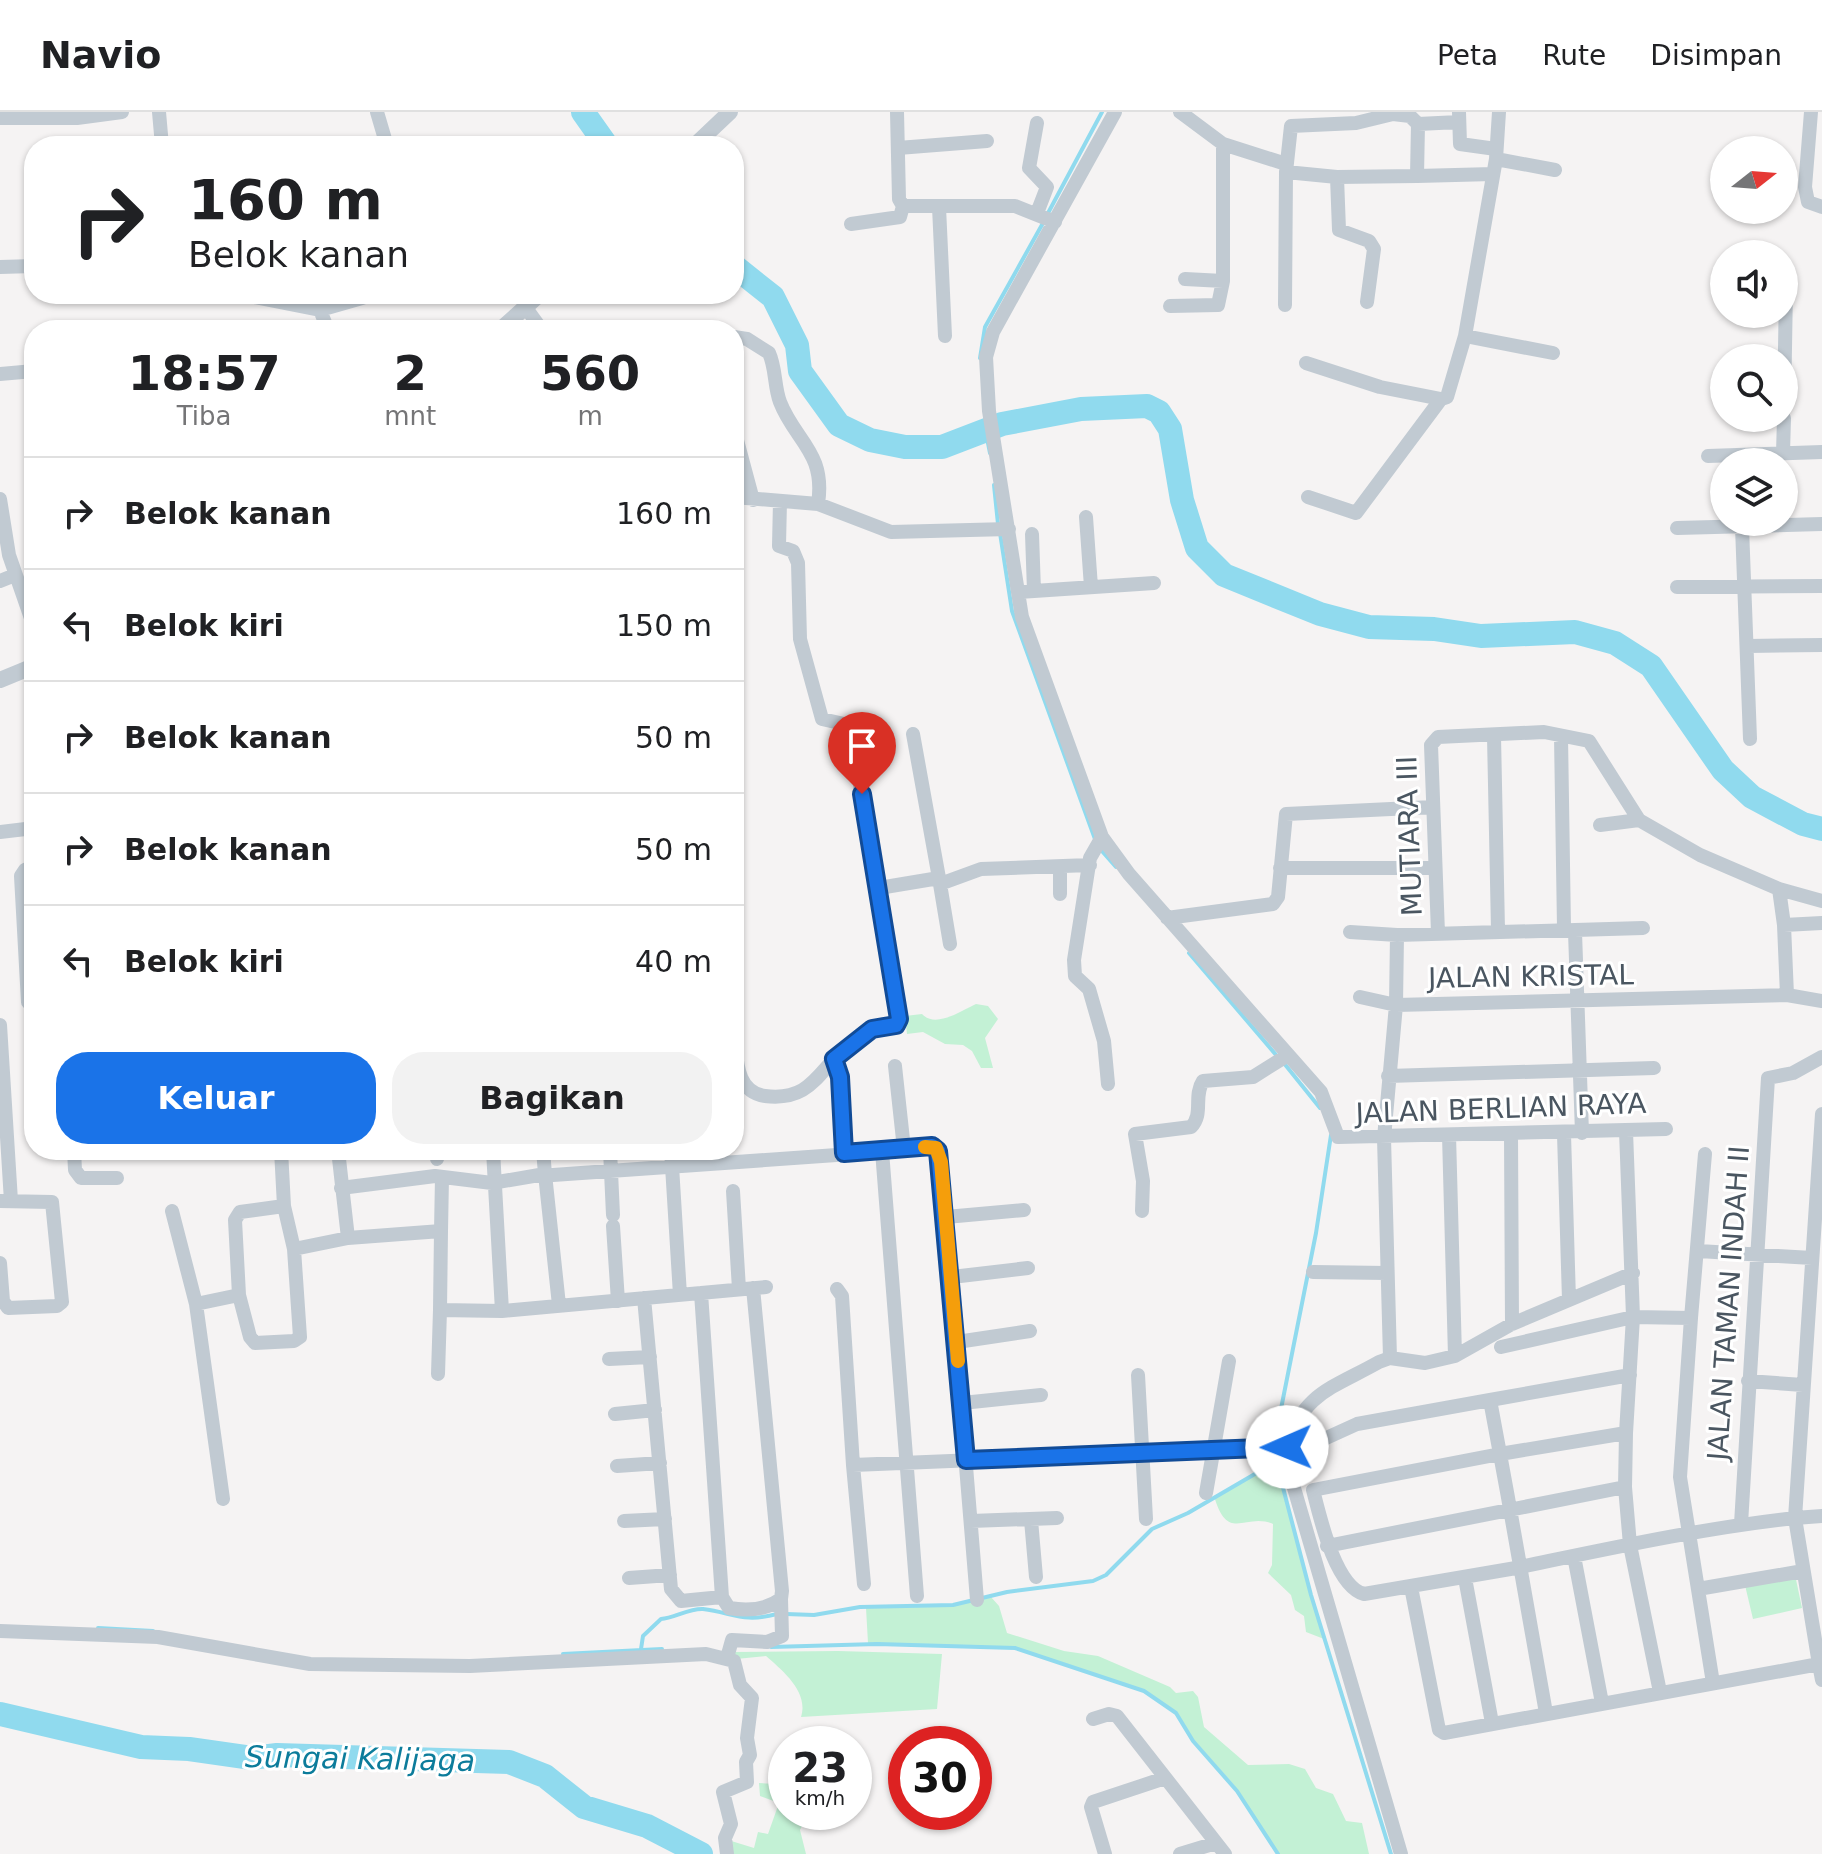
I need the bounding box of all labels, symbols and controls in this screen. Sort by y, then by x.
text: Navio [40,33,161,77]
text: Peta [1437,39,1498,72]
text: Rute [1542,39,1606,72]
text: Disimpan [1650,39,1782,72]
north arrow [1710,136,1798,224]
map controls [1710,136,1798,536]
text: 160 m [188,167,383,232]
icon: right [56,168,160,272]
text: Belok kanan [188,234,409,275]
button: sound [1710,240,1798,328]
button: search [1710,344,1798,432]
text: 18:57 [128,345,281,401]
text: 2 [394,345,427,401]
text: 560 [540,345,640,401]
text: Tiba [177,401,232,431]
text: mnt [384,401,436,431]
text: m [577,401,603,431]
button: layers [1710,448,1798,536]
icon: right [56,491,100,535]
text: Belok kanan [124,496,332,531]
text: 160 m [616,496,712,531]
icon: left [56,603,100,647]
text: Belok kiri [124,608,284,643]
text: 150 m [616,608,712,643]
pin [828,712,896,794]
icon: right [56,715,100,759]
text: Belok kanan [124,720,332,755]
text: 50 m [635,720,712,755]
icon: arrive [840,724,884,768]
street label: MUTIARA III [1390,755,1429,917]
icon: right [56,827,100,871]
text: Belok kanan [124,832,332,867]
text: 50 m [635,832,712,867]
icon: left [56,939,100,983]
text: Belok kiri [124,944,284,979]
text: 40 m [635,944,712,979]
street label: JALAN KRISTAL [1426,958,1635,995]
button: Keluar [56,1052,376,1144]
button: Bagikan [392,1052,712,1144]
street label: JALAN BERLIAN RAYA [1353,1087,1647,1130]
street label: JALAN TAMAN INDAH II [1701,1145,1756,1463]
position arrow [1245,1405,1329,1489]
speed limit sign: 30 [888,1726,992,1830]
water label: Sungai Kalijaga [245,1739,475,1778]
text: 23 [792,1745,848,1791]
text: km/h [795,1786,845,1810]

